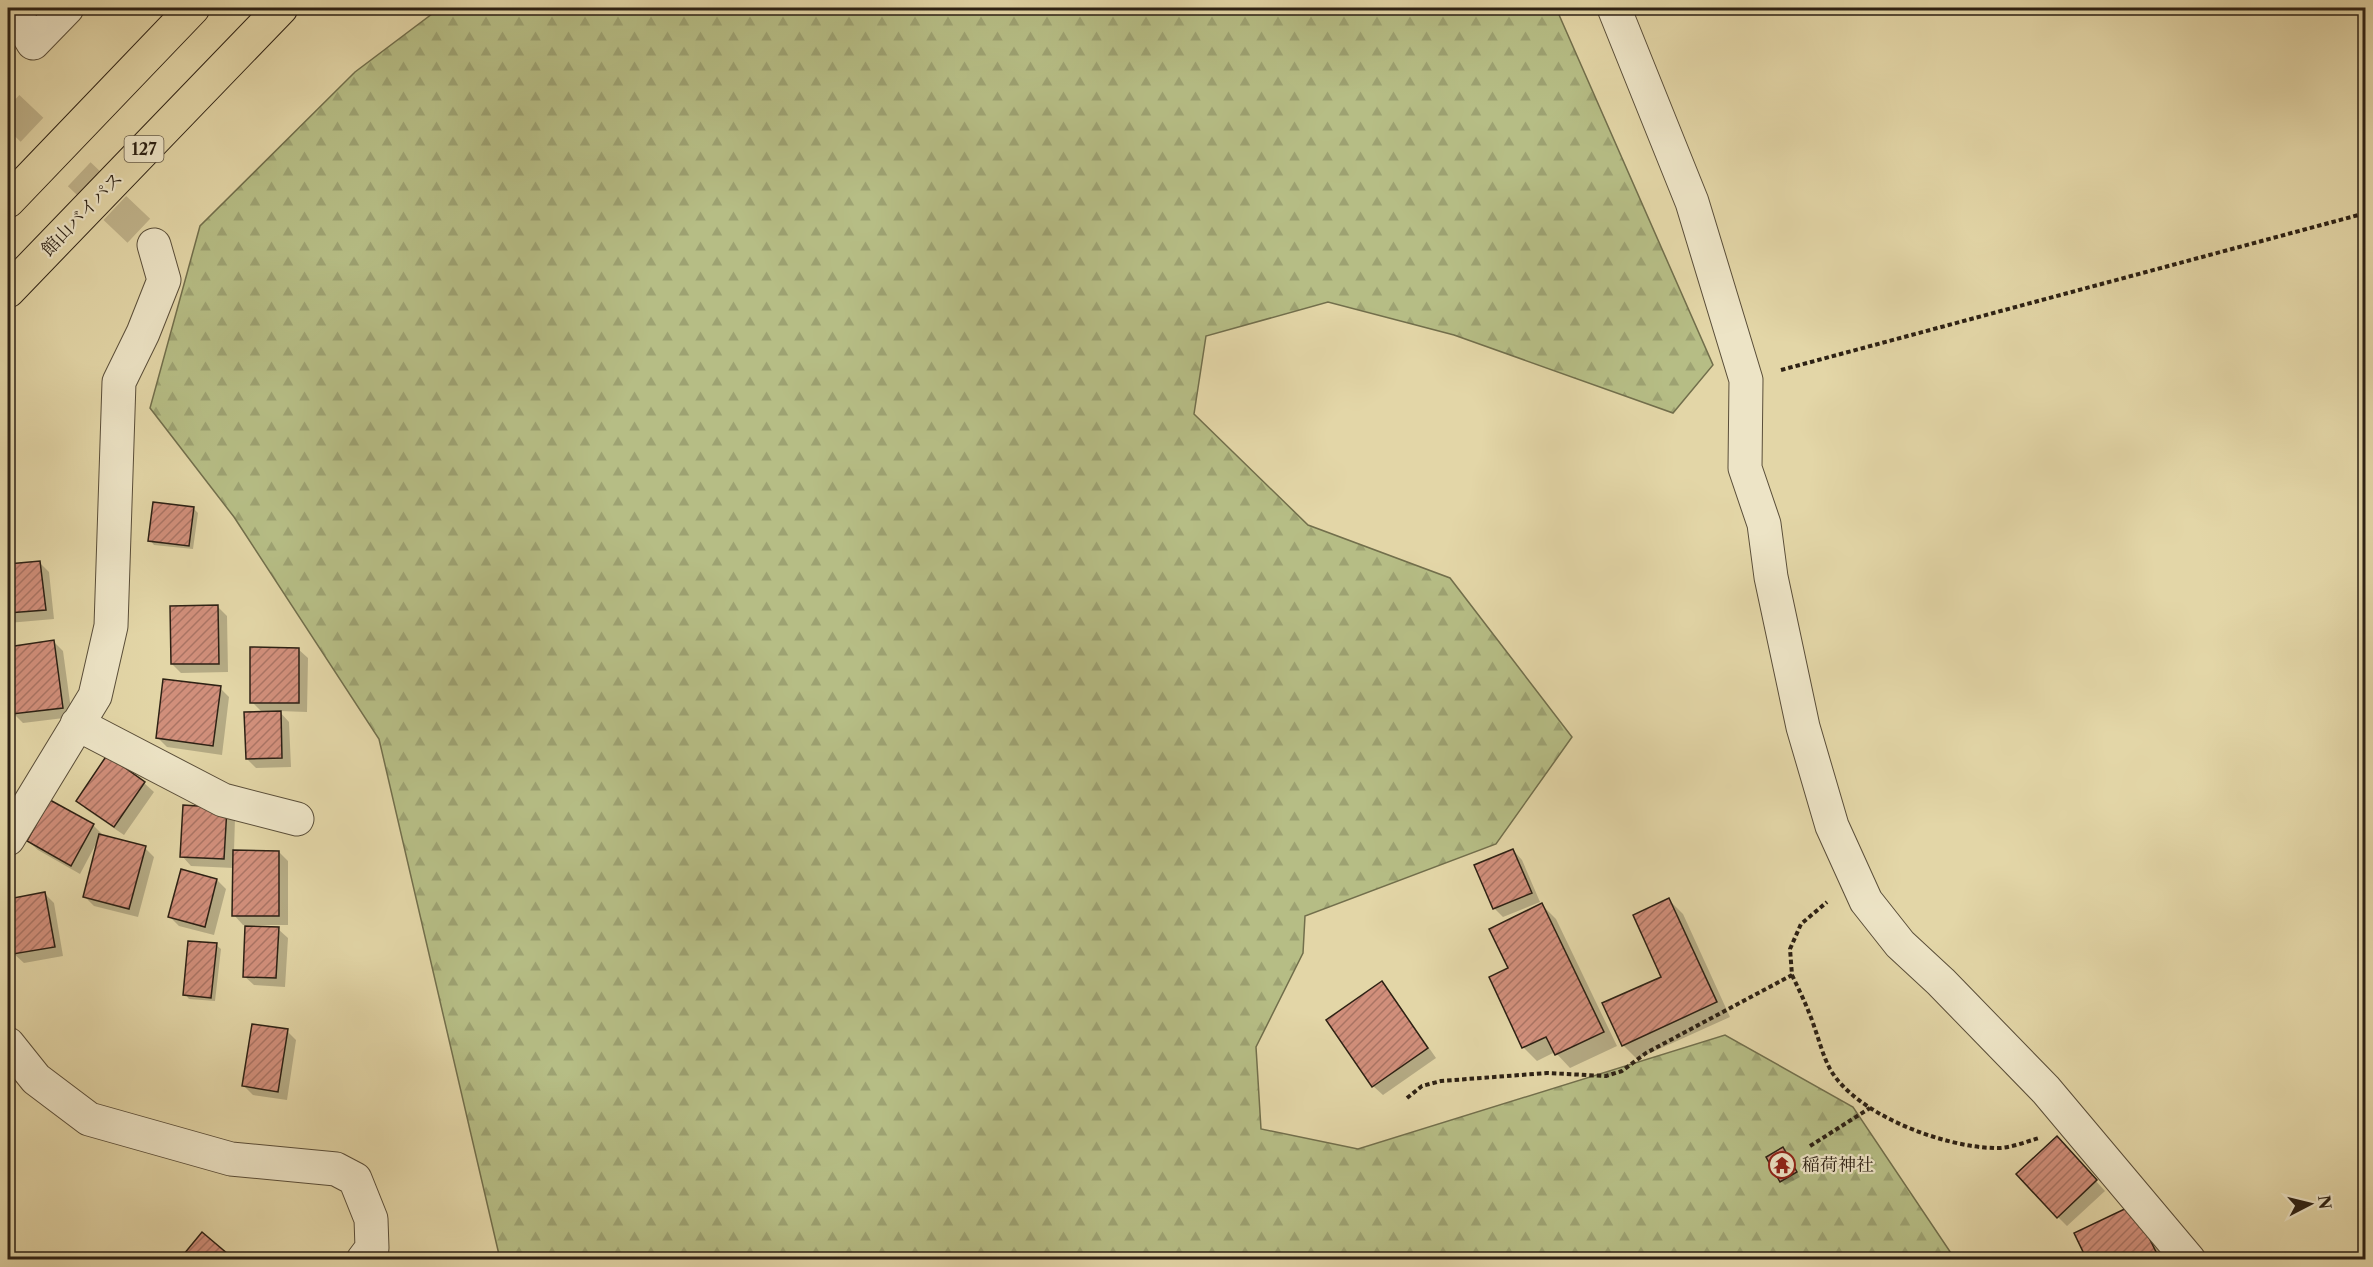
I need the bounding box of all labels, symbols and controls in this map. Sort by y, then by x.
road number: 127 [124,136,164,162]
street label: 館山バイパス [37,168,127,260]
temple icon: 稲荷神社 [1767,1150,1797,1180]
place label: 稲荷神社 [1802,1154,1874,1176]
north arrow [2280,1174,2340,1234]
text: N [2314,1194,2336,1210]

